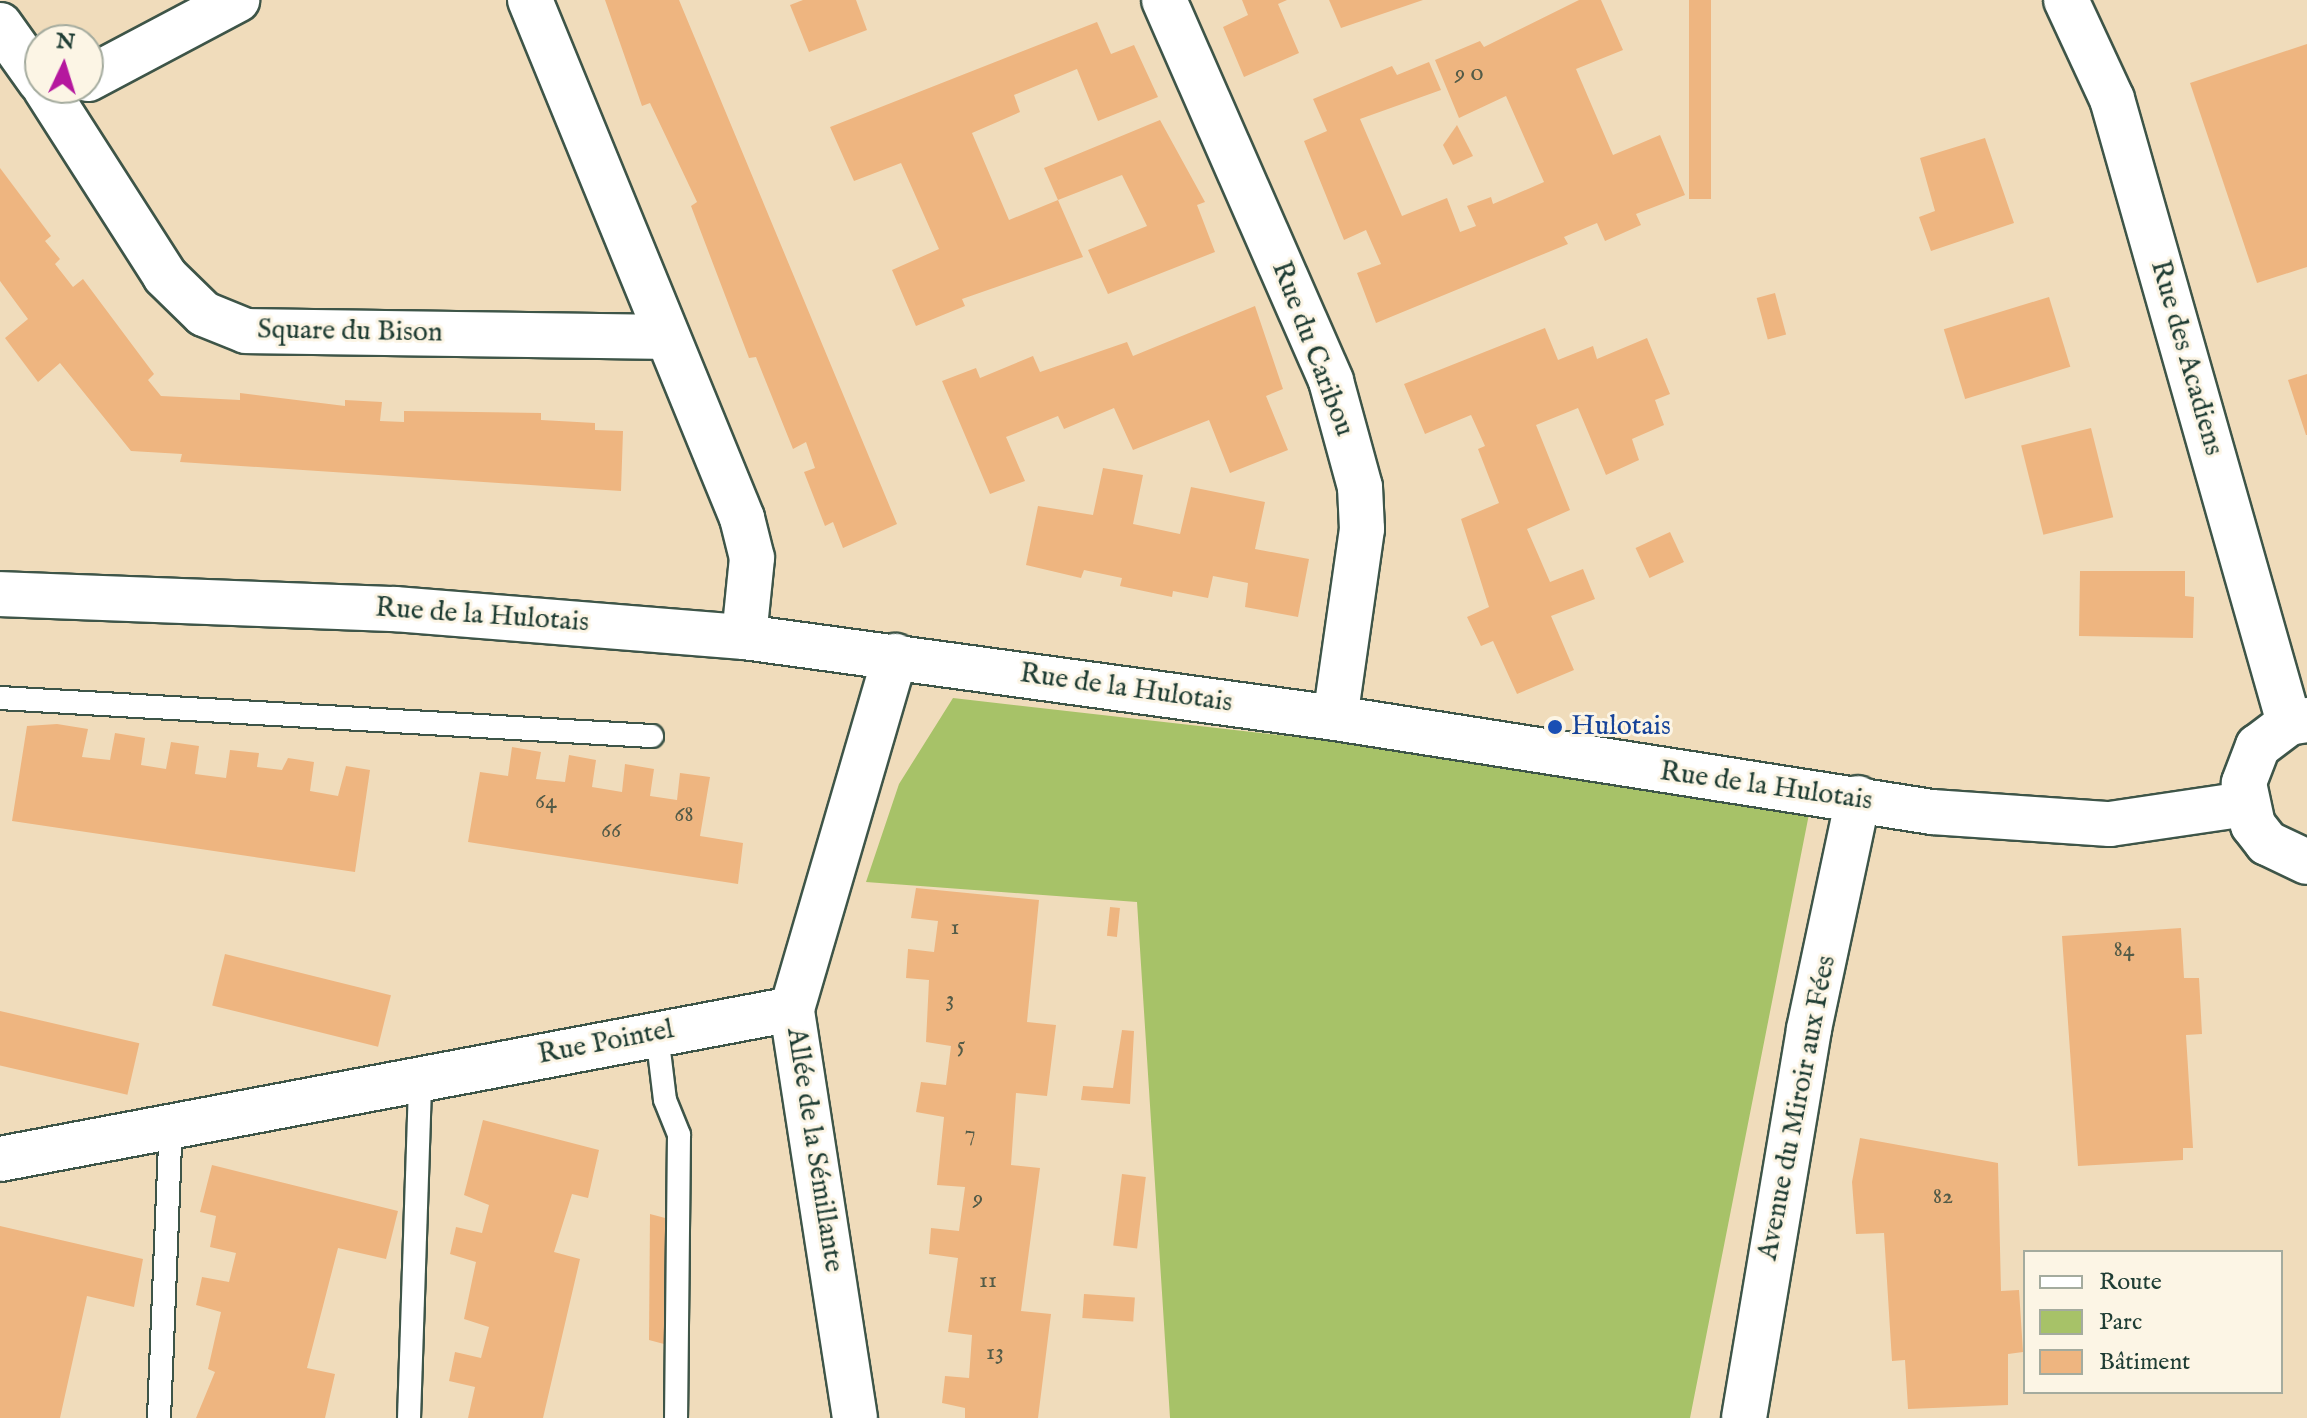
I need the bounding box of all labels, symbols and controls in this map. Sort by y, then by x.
north arrow [24,24,104,104]
text: N [55,27,76,57]
house number: 9 o [1455,60,1483,88]
street label: Rue du Caribou [1263,257,1361,441]
street label: Rue des Acadiens [2142,257,2230,459]
street label: Square du Bison [257,314,443,350]
street label: Rue de la Hulotais [374,592,590,640]
street label: Rue de la Hulotais [1018,657,1234,721]
place label: Hulotais [1571,710,1671,744]
marker: Hulotais [1546,718,1564,736]
street label: Rue de la Hulotais [1658,755,1874,819]
house number: 64 [535,788,557,816]
house number: 68 [674,801,694,829]
house number: 66 [601,817,621,845]
house number: 1 [951,914,959,942]
house number: 84 [2113,936,2135,964]
street label: Avenue du Miroir aux Fées [1752,953,1844,1263]
house number: 3 [946,986,954,1014]
street label: Rue Pointel [535,1013,677,1073]
street label: Allée de la Sémillante [778,1026,850,1274]
house number: 5 [957,1032,965,1060]
house number: 7 [964,1120,976,1148]
house number: 82 [1933,1183,1953,1211]
house number: 9 [973,1185,983,1213]
legend [2023,1250,2283,1394]
house number: 11 [979,1267,997,1295]
text: Route [2099,1267,2162,1298]
text: Parc [2099,1307,2142,1338]
house number: 13 [986,1339,1004,1367]
text: Bâtiment [2099,1347,2190,1378]

